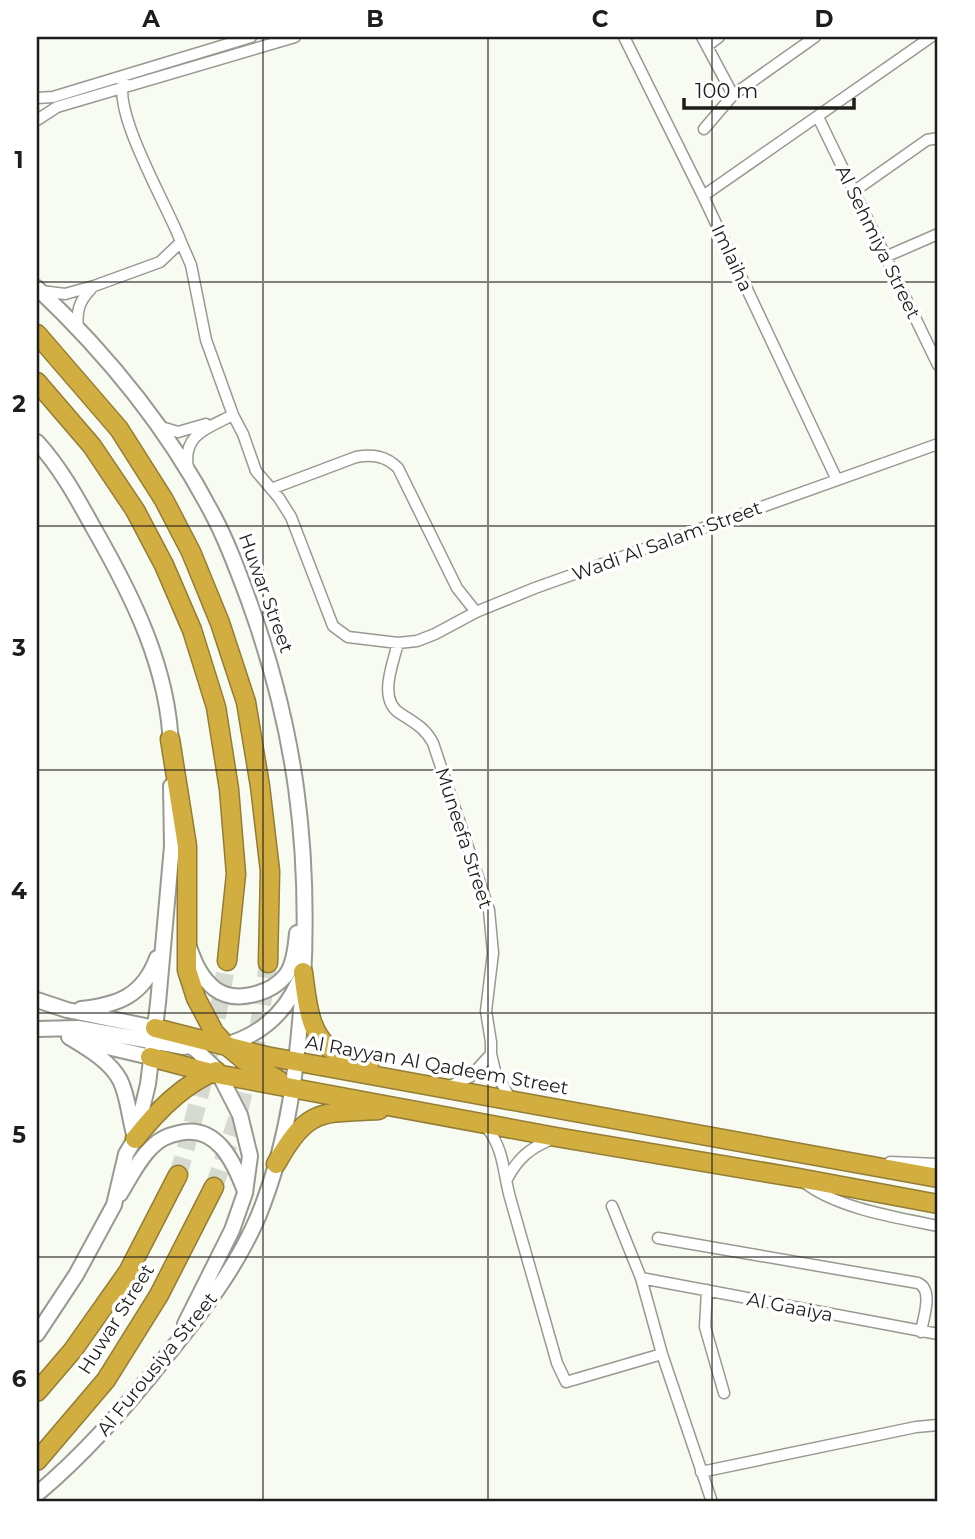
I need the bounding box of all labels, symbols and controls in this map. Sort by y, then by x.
text: A [141,5,160,33]
text: B [366,5,384,33]
text: C [592,5,609,33]
text: D [815,5,834,33]
scale bar [684,66,854,110]
text: 100 m [695,78,758,103]
text: 1 [14,146,24,174]
street label: Al Sehmiya Street [831,161,925,323]
street label: Imlaiha [706,221,758,295]
text: 2 [12,390,26,418]
street label: Wadi Al Salam Street [569,496,765,586]
street label: Huwar Street [234,530,298,656]
text: 3 [11,634,26,662]
street label: Muneefa Street [430,765,498,912]
text: 4 [11,877,27,905]
street label: Al Rayyan Al Qadeem Street [304,1031,571,1100]
text: 5 [12,1121,26,1149]
street label: Huwar Street [73,1259,159,1378]
street label: Al Furousiya Street [92,1287,222,1440]
street label: Al Gaaiya [745,1287,835,1327]
text: 6 [12,1365,27,1393]

